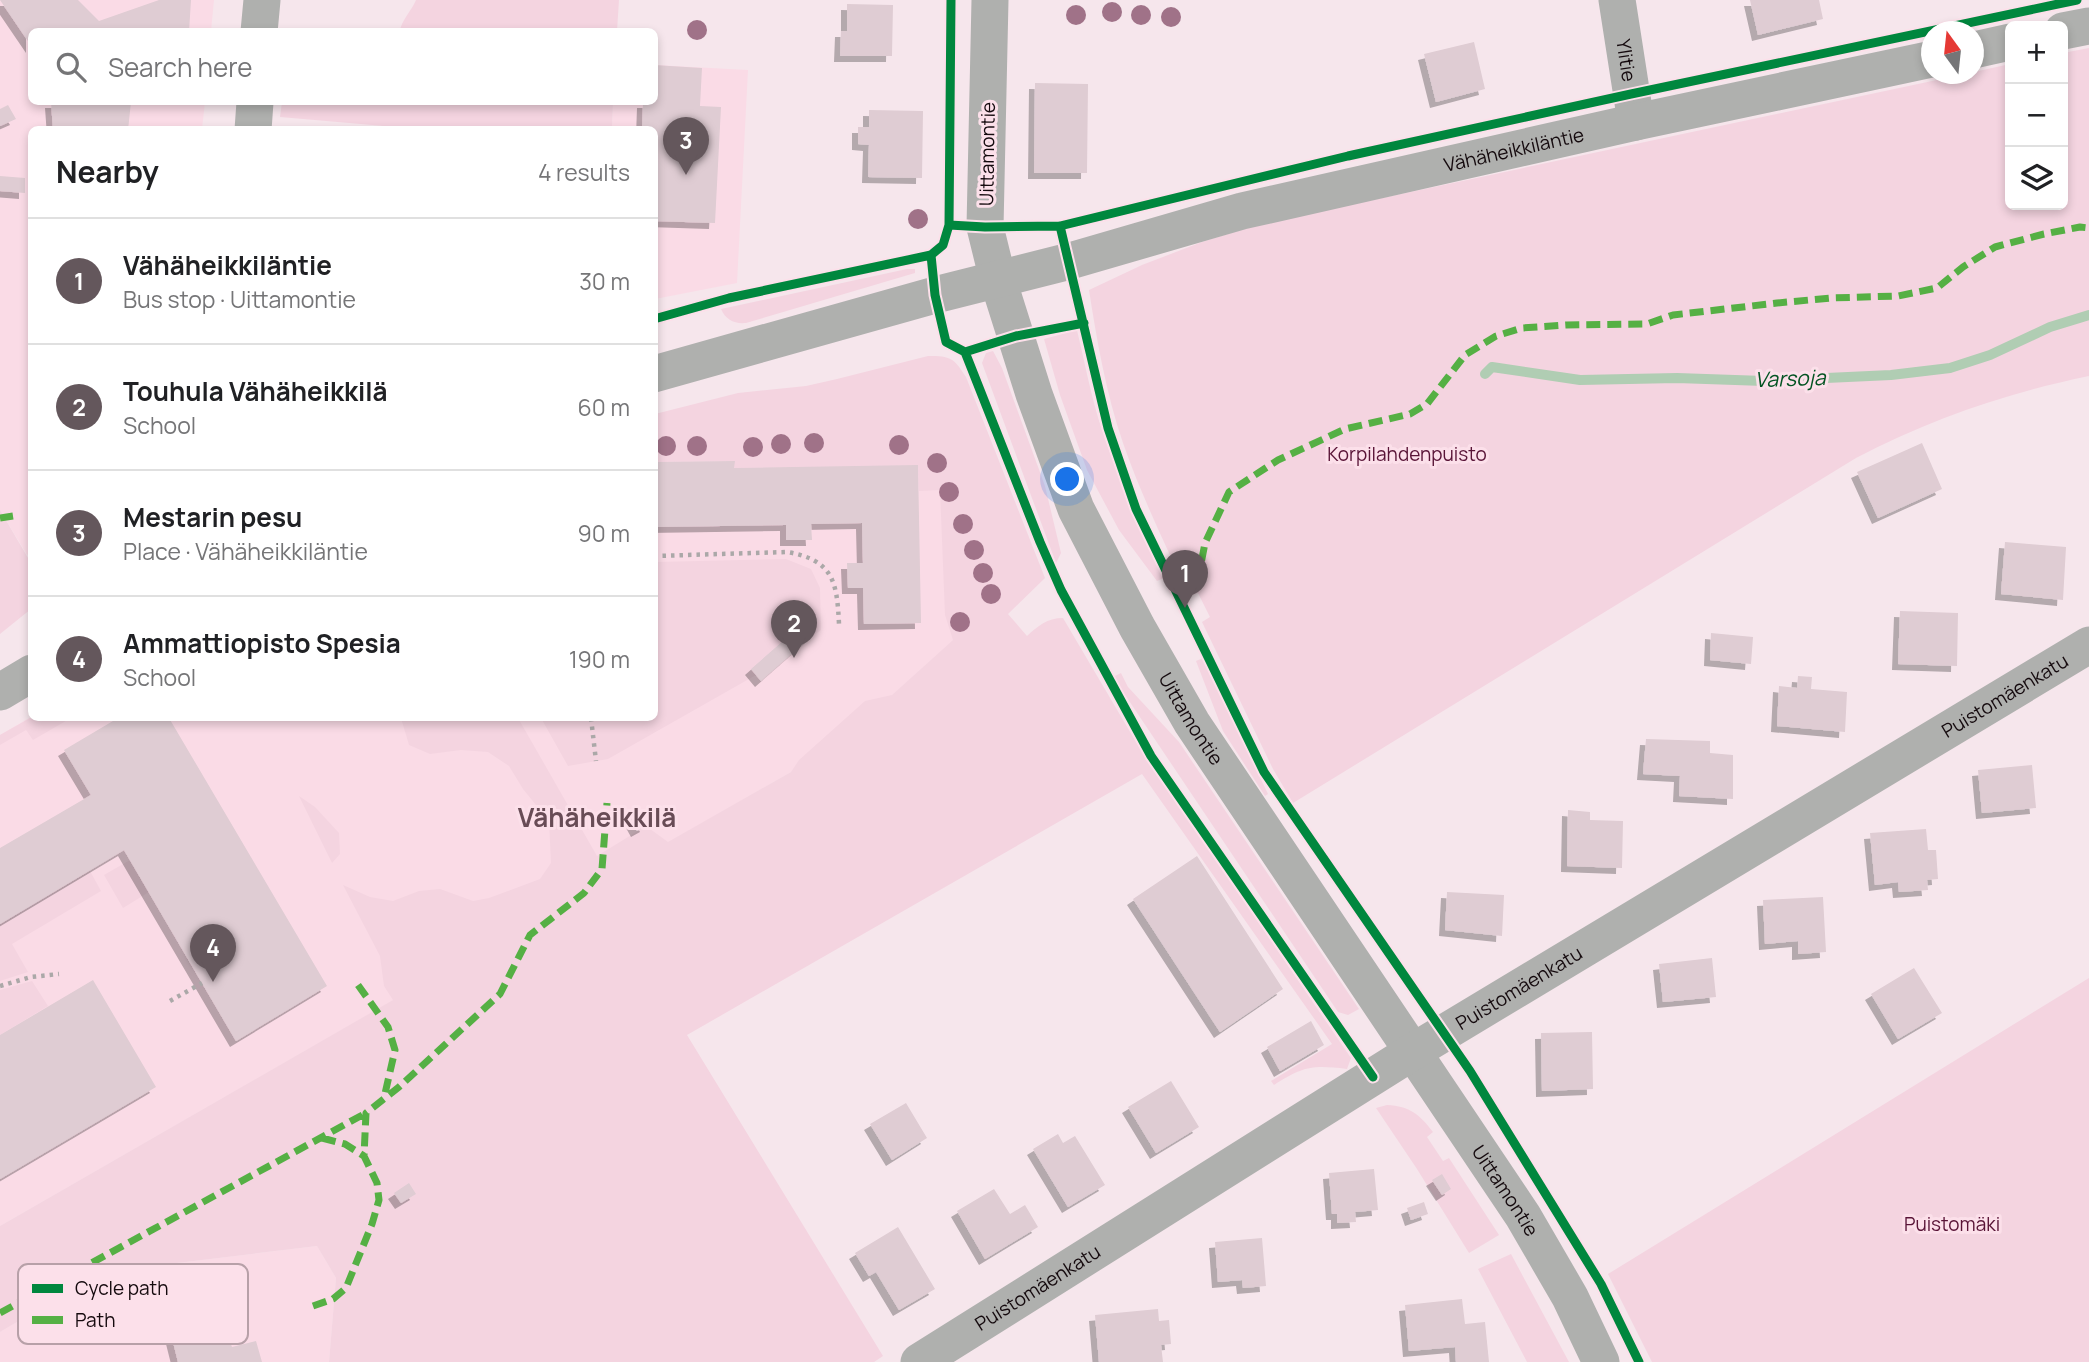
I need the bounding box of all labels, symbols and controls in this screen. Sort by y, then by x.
north arrow [1921,21,1984,84]
map controls [2005,21,2068,210]
button: + [2005,21,2068,84]
search box [28,28,658,105]
street label: Ylitie [1610,37,1643,83]
icon: search [52,48,90,86]
text: Search here [108,49,253,85]
button: − [2005,84,2068,147]
street label: Uittamontie [973,102,1001,206]
pin: 3 [663,117,709,175]
street label: Vähäheikkiläntie [1441,121,1586,178]
button: layers [2005,147,2068,210]
text: Nearby [56,151,159,192]
text: 4 results [538,156,630,188]
text: Vähäheikkiläntie [123,247,332,283]
text: 1 [74,265,84,297]
text: 30 m [579,265,630,297]
text: Bus stop · Uittamontie [123,283,356,315]
water label: Varsoja [1754,363,1827,393]
text: Touhula Vähäheikkilä [123,373,387,409]
text: 2 [72,391,86,423]
text: 60 m [578,391,630,423]
text: School [123,409,196,441]
park label: Korpilahdenpuisto [1327,441,1487,467]
your location [1050,462,1084,496]
text: Mestarin pesu [123,499,302,535]
text: 3 [72,517,86,549]
text: 90 m [578,517,630,549]
text: Place · Vähäheikkiläntie [123,535,368,567]
pin: 1 [1162,550,1208,608]
pin: 2 [771,600,817,658]
text: Ammattiopisto Spesia [123,625,401,661]
text: 4 [72,643,86,675]
text: 190 m [569,643,630,675]
street label: Puistomäenkatu [1937,648,2073,744]
text: School [123,661,196,693]
street label: Uittamontie [1153,668,1230,770]
district label: Vähäheikkilä [518,799,676,835]
pin: 4 [190,924,236,982]
street label: Puistomäenkatu [1451,940,1587,1036]
street label: Uittamontie [1466,1140,1545,1241]
park label: Puistomäki [1904,1211,2000,1237]
street label: Puistomäenkatu [970,1238,1105,1337]
legend [18,1264,248,1344]
text: Cycle path [75,1275,169,1301]
text: Path [75,1307,115,1333]

